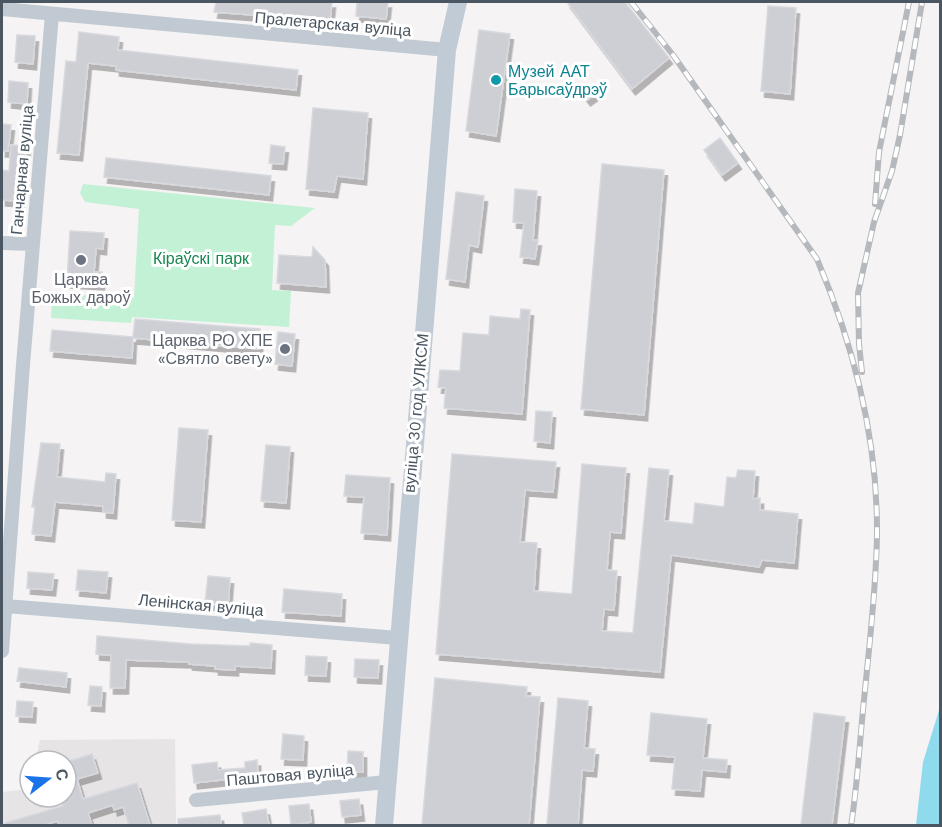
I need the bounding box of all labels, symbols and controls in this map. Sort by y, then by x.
street label: Пралетарская вуліца [254,8,412,40]
place label: Музей ААТ Барысаўдрэў [508,62,607,99]
marker: Музей ААТ Барысаўдрэў [489,73,503,87]
street label: Ганчарная вуліца [7,104,37,236]
park label: Кіраўскі парк [153,249,250,268]
marker: Царква Божых дароў [74,253,88,267]
place label: Царква Божых дароў [32,270,130,307]
place label: Царква РО ХПЕ «Святло свету» [152,331,273,368]
street label: вуліца 30 год УЛКСМ [400,333,432,493]
marker: Царква РО ХПЕ «Святло свету» [278,342,292,356]
street label: Ленінская вуліца [138,590,265,620]
north arrow [18,749,78,809]
street label: Паштовая вуліца [226,760,354,790]
text: С [51,766,73,783]

